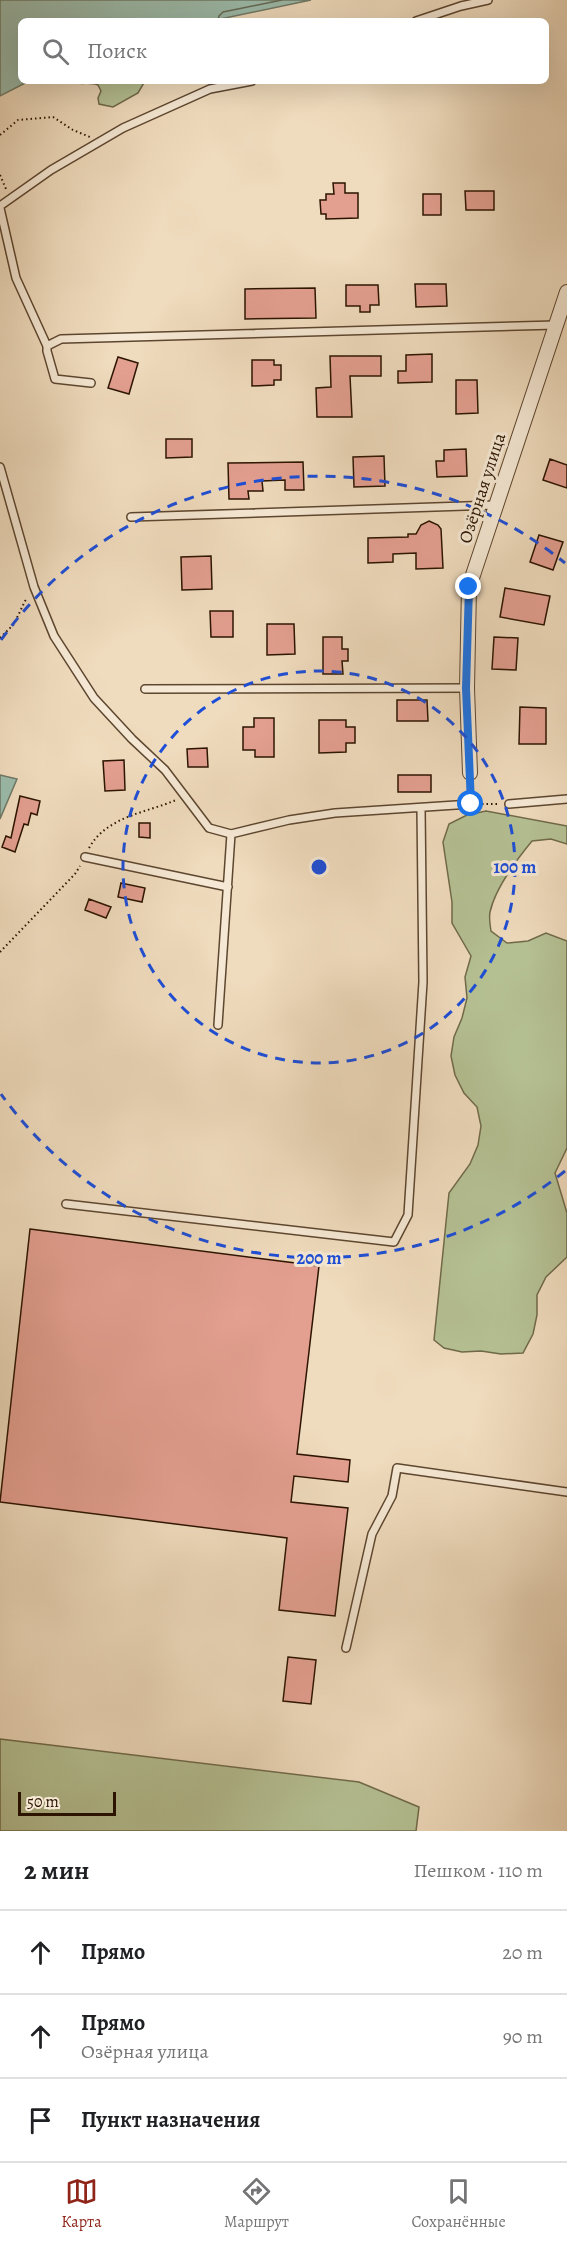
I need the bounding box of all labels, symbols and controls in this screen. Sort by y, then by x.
search box [18,18,549,84]
icon: search [39,35,72,68]
text: Поиск [87,36,147,66]
street label: Озёрная улица [453,429,511,546]
route end [455,573,481,599]
route start [457,790,483,816]
text: 100 m [494,855,536,879]
centre of rings [309,857,329,877]
text: 200 m [296,1246,342,1270]
scale bar [18,1789,116,1816]
text: 50 m [27,1791,59,1813]
text: 2 мин [24,1853,89,1888]
text: Пешком · 110 m [413,1857,543,1884]
icon: ahead [24,1936,57,1969]
text: Прямо [81,1937,145,1967]
text: 20 m [502,1939,543,1966]
text: Прямо [81,2008,145,2038]
icon: ahead [24,2020,57,2053]
text: 90 m [503,2023,543,2050]
text: Озёрная улица [81,2038,209,2065]
icon: arrive [24,2104,57,2137]
text: Пункт назначения [81,2105,260,2135]
tab: Карта [61,2175,102,2233]
tab: Маршрут [224,2175,289,2233]
tab: Сохранённые [411,2175,506,2233]

